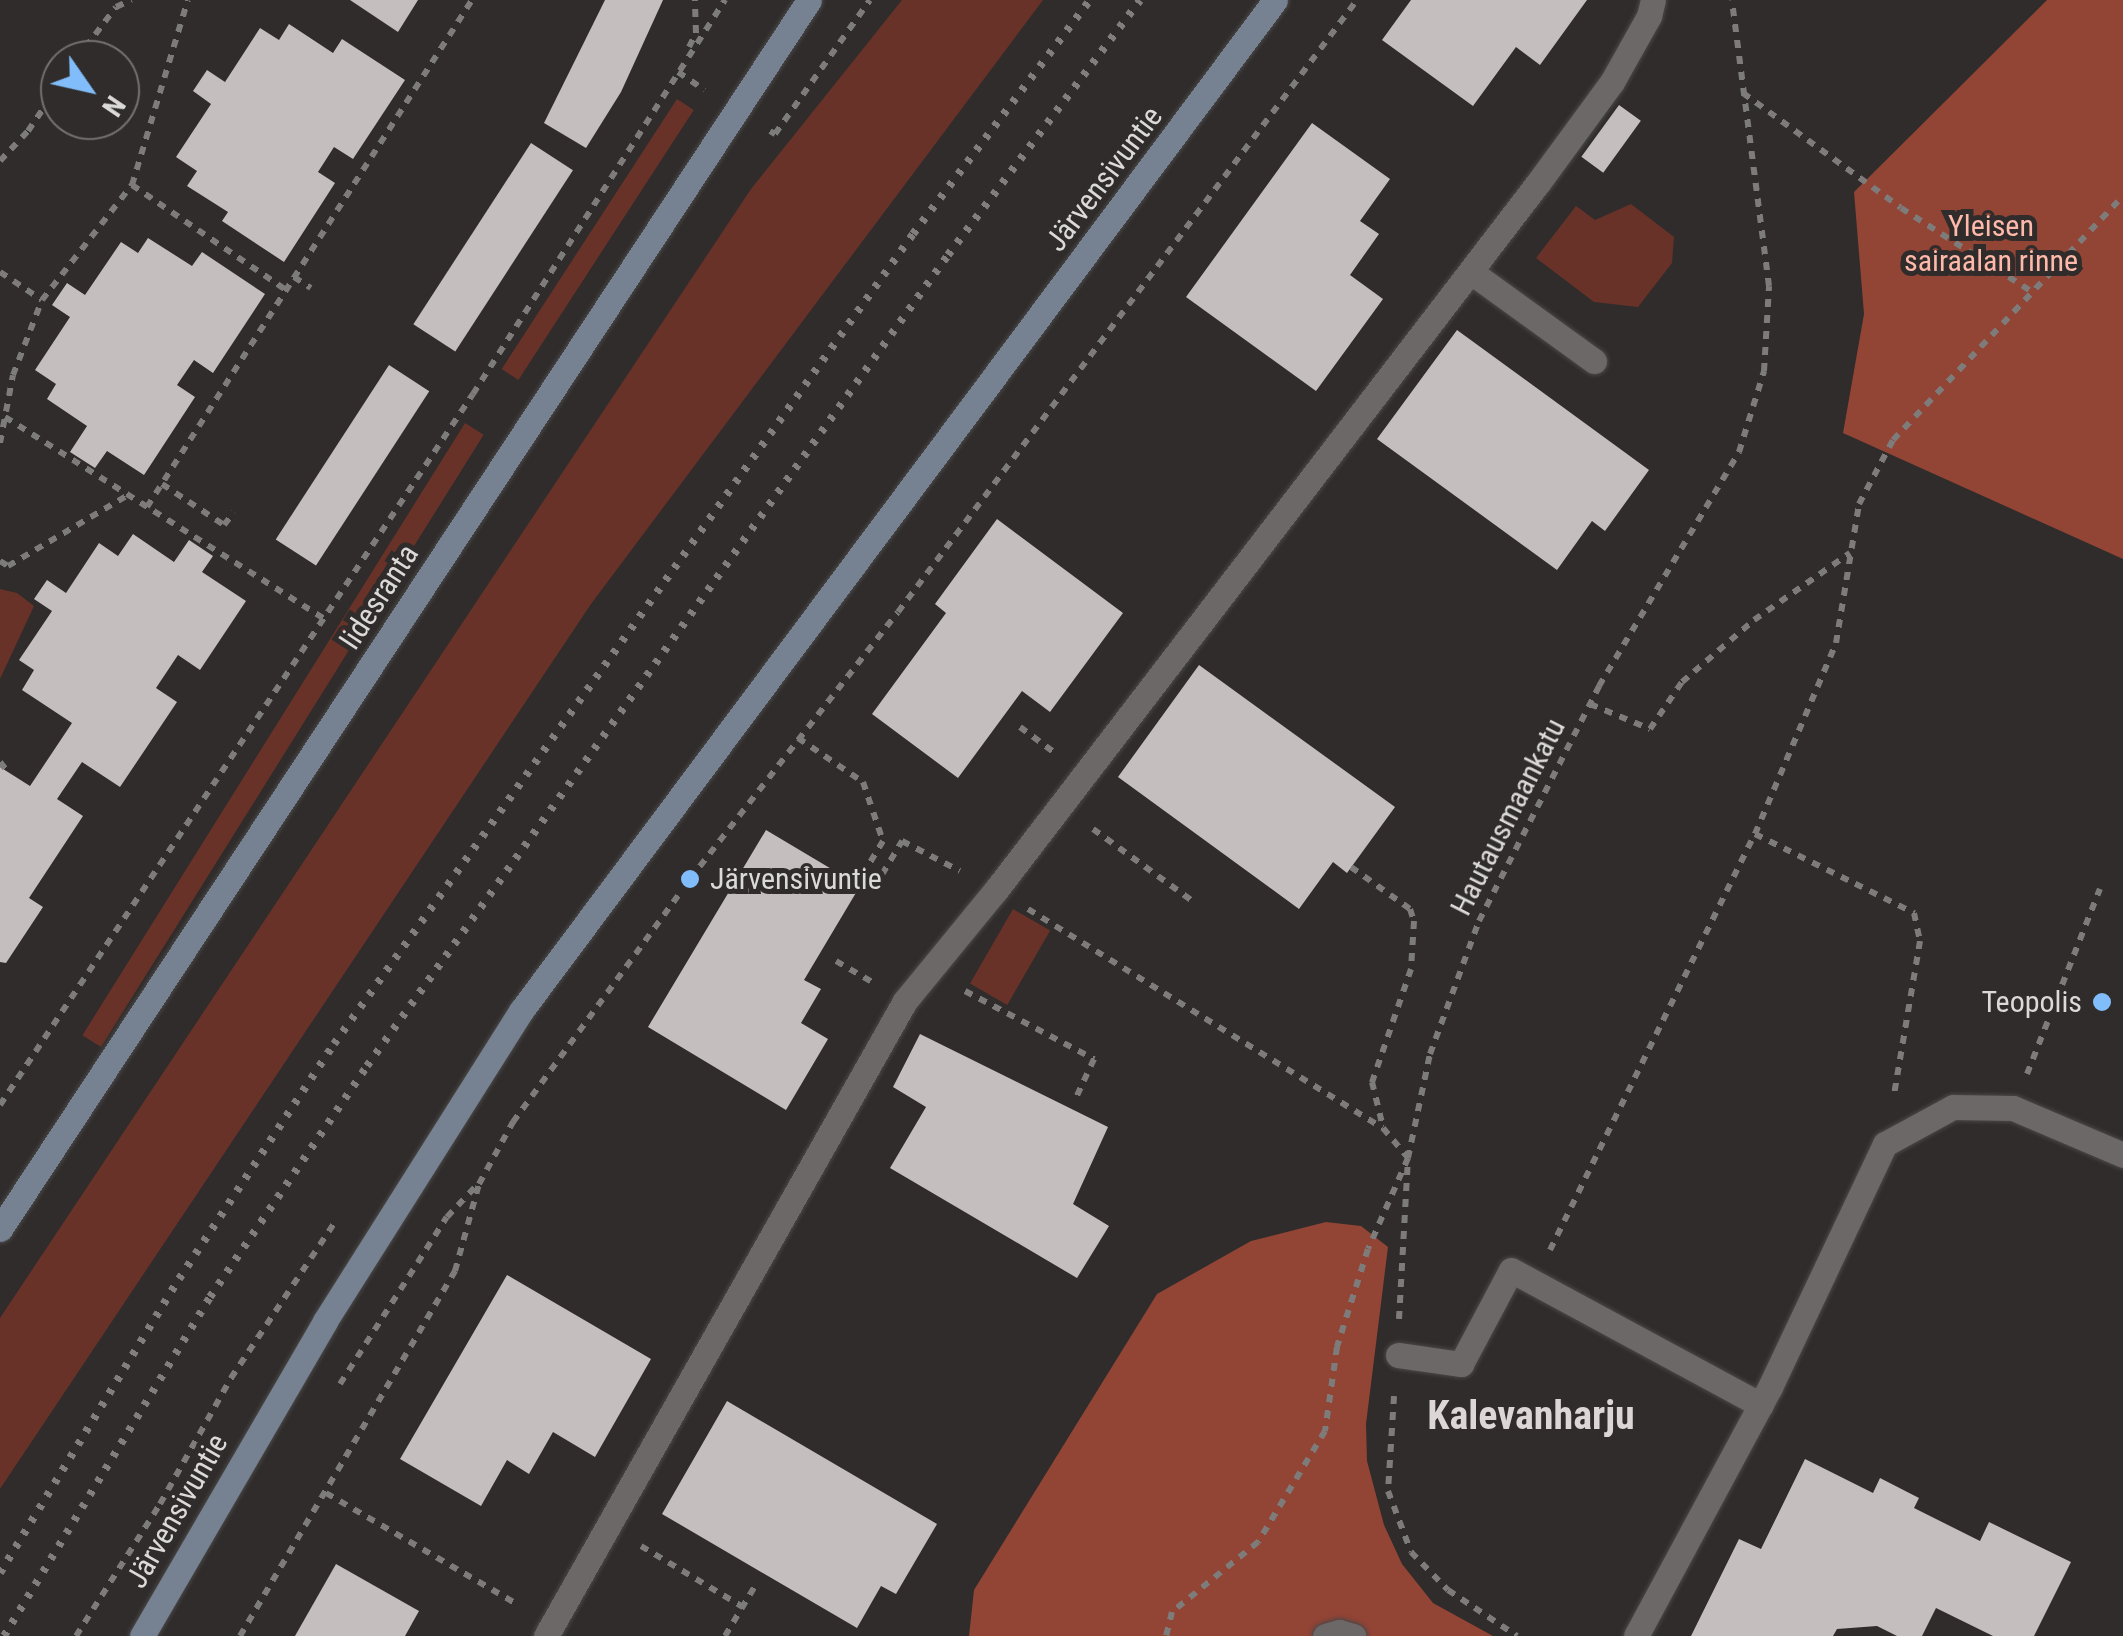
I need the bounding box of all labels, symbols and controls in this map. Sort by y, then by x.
north arrow [40,40,140,140]
text: N [95,90,132,122]
street label: Järvensivuntie [1038,100,1170,258]
park label: Yleisen sairaalan rinne [1904,208,2078,278]
street label: Iidesranta [332,538,426,656]
street label: Hautausmaankatu [1443,713,1573,921]
place label: Järvensivuntie [710,861,882,897]
marker: Järvensivuntie [679,868,701,890]
place label: Teopolis [1981,984,2082,1020]
marker: Teopolis [2091,991,2113,1013]
district label: Kalevanharju [1427,1392,1635,1440]
street label: Järvensivuntie [118,1428,236,1594]

